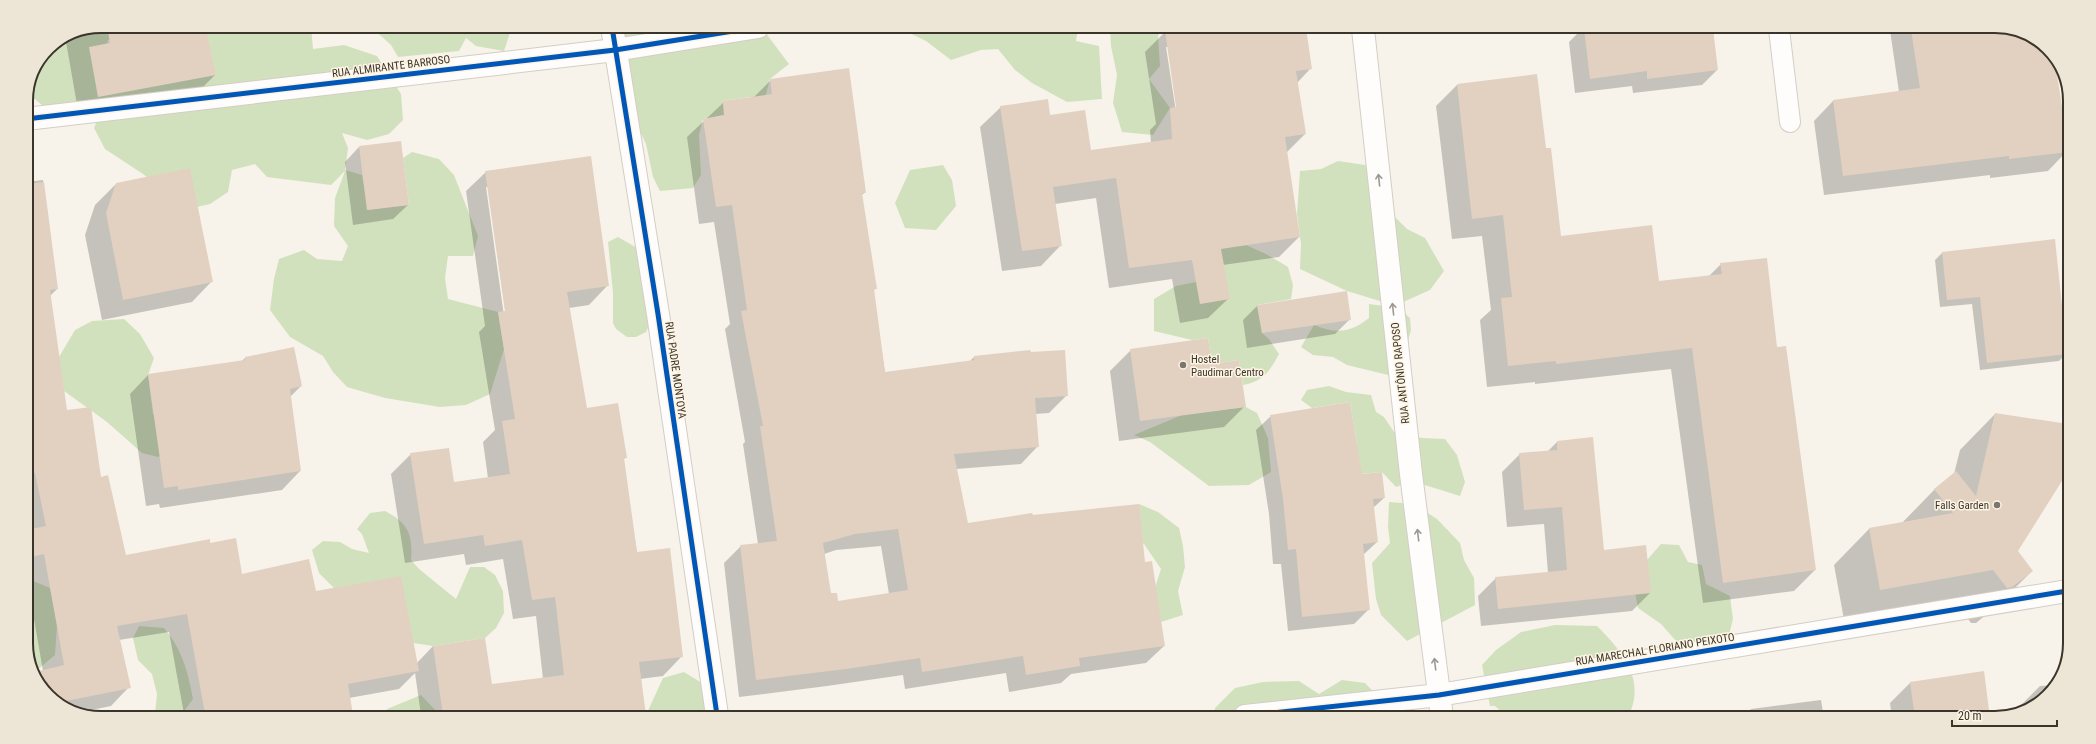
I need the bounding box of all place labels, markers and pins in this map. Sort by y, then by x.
place label: Hostel Paudimar Centro [1191,353,1264,379]
marker: Hostel Paudimar Centro [1178,360,1188,370]
place label: Falls Garden [1935,499,1989,512]
marker: Falls Garden [1992,500,2002,510]

